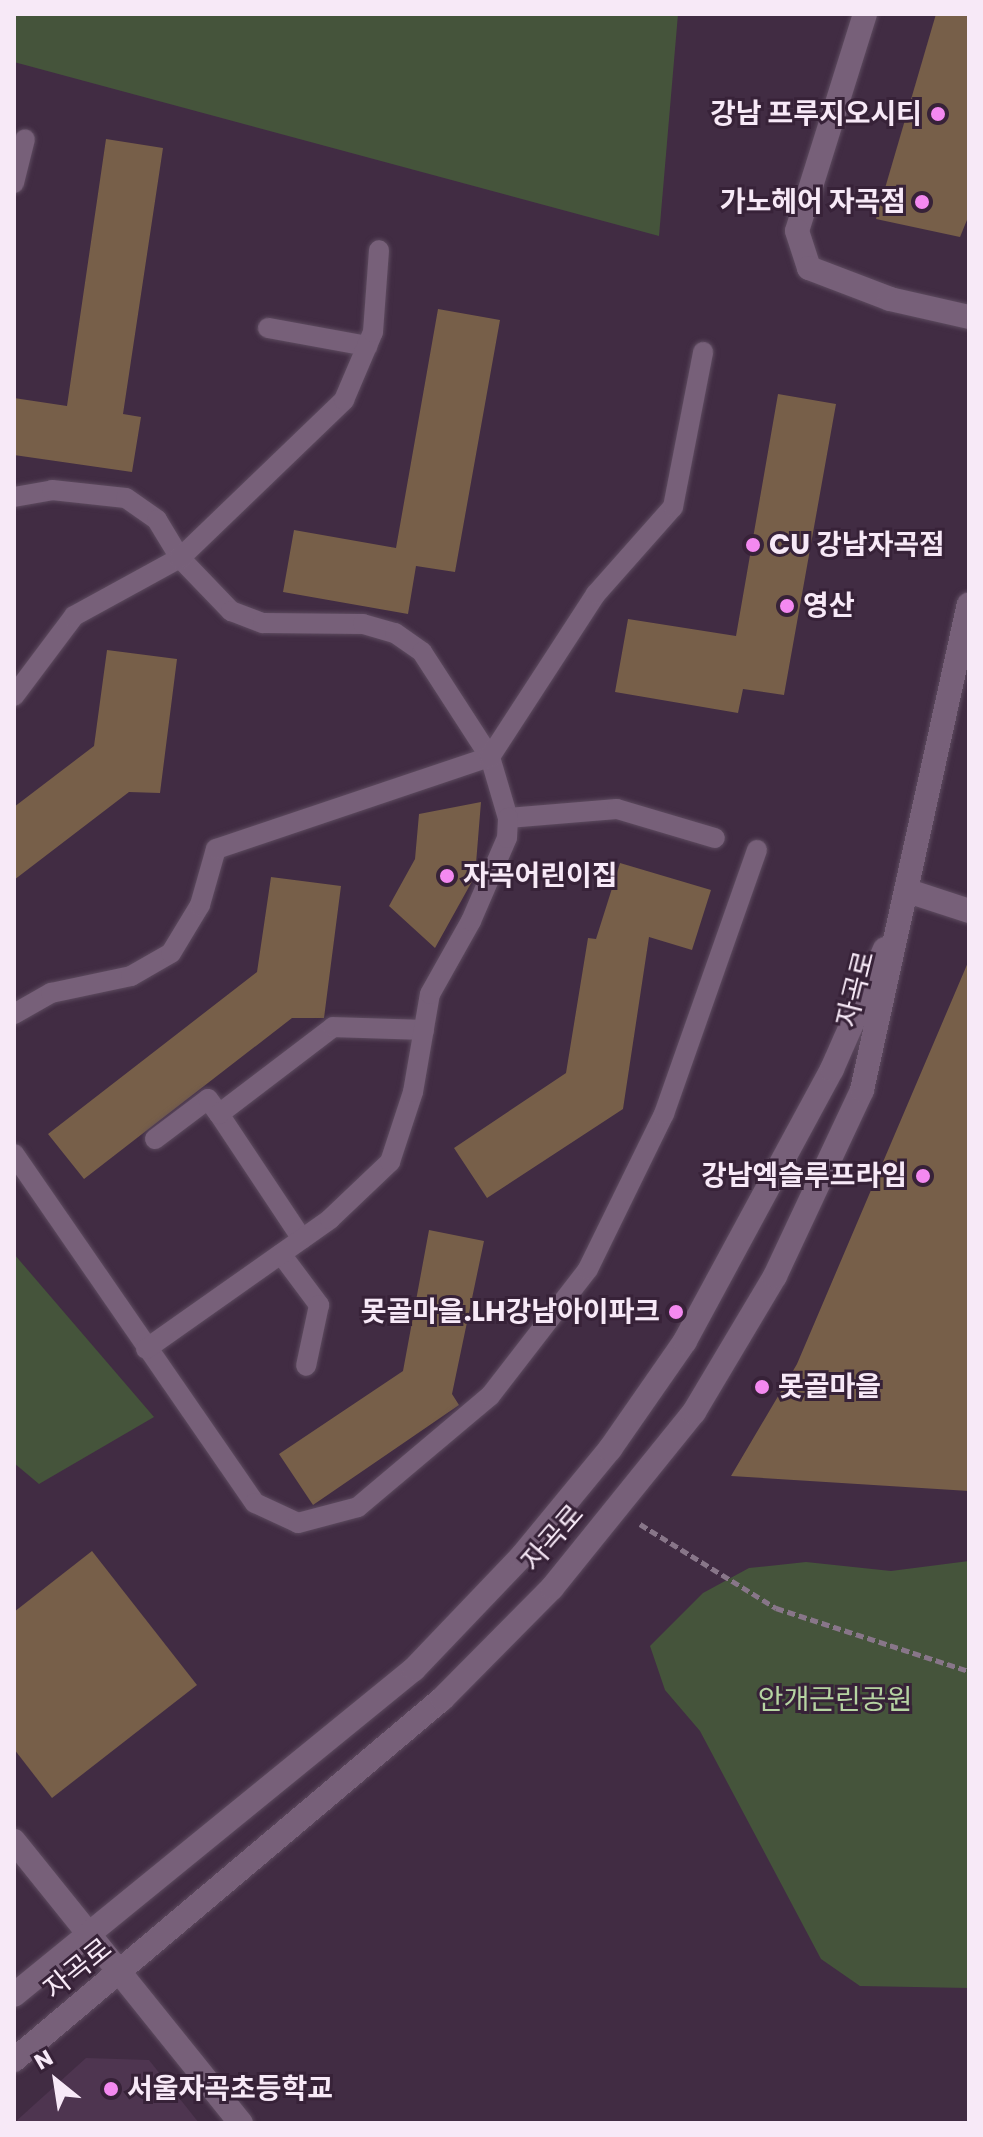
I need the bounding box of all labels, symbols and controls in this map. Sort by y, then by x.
place label: 강남 프루지오시티 [710,97,922,131]
marker: 강남 프루지오시티 [929,105,947,123]
place label: 가노헤어 자곡점 [720,185,906,219]
marker: 가노헤어 자곡점 [913,193,931,211]
place label: CU 강남자곡점 [769,528,945,562]
marker: CU 강남자곡점 [744,536,762,554]
place label: 영산 [803,589,855,623]
marker: 영산 [778,597,796,615]
place label: 자곡어린이집 [463,859,618,893]
marker: 자곡어린이집 [438,867,456,885]
street label: 자곡로 [830,947,882,1031]
place label: 강남엑슬루프라임 [701,1159,907,1193]
marker: 강남엑슬루프라임 [914,1167,932,1185]
place label: 못골마을.LH강남아이파크 [361,1295,660,1329]
marker: 못골마을.LH강남아이파크 [667,1303,685,1321]
place label: 못골마을 [778,1370,881,1404]
marker: 못골마을 [753,1378,771,1396]
street label: 자곡로 [515,1498,591,1578]
park label: 안개근린공원 [758,1683,912,1717]
street label: 자곡로 [37,1932,119,2006]
north arrow [16,2041,96,2121]
text: N [29,2042,59,2077]
place label: 서울자곡초등학교 [127,2072,333,2106]
marker: 서울자곡초등학교 [102,2080,120,2098]

